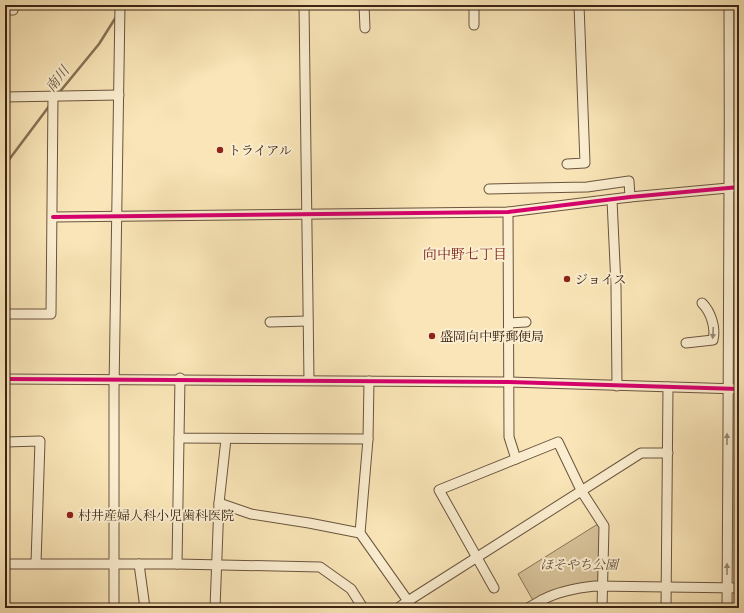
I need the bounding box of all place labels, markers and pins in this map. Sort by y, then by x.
place label: トライアル [228,143,292,159]
marker: トライアル [215,145,225,155]
place label: ジョイス [575,272,627,288]
marker: ジョイス [562,274,572,284]
place label: 盛岡向中野郵便局 [440,329,544,345]
marker: 盛岡向中野郵便局 [427,331,437,341]
place label: 村井産婦人科小児歯科医院 [78,508,234,524]
marker: 村井産婦人科小児歯科医院 [65,510,75,520]

